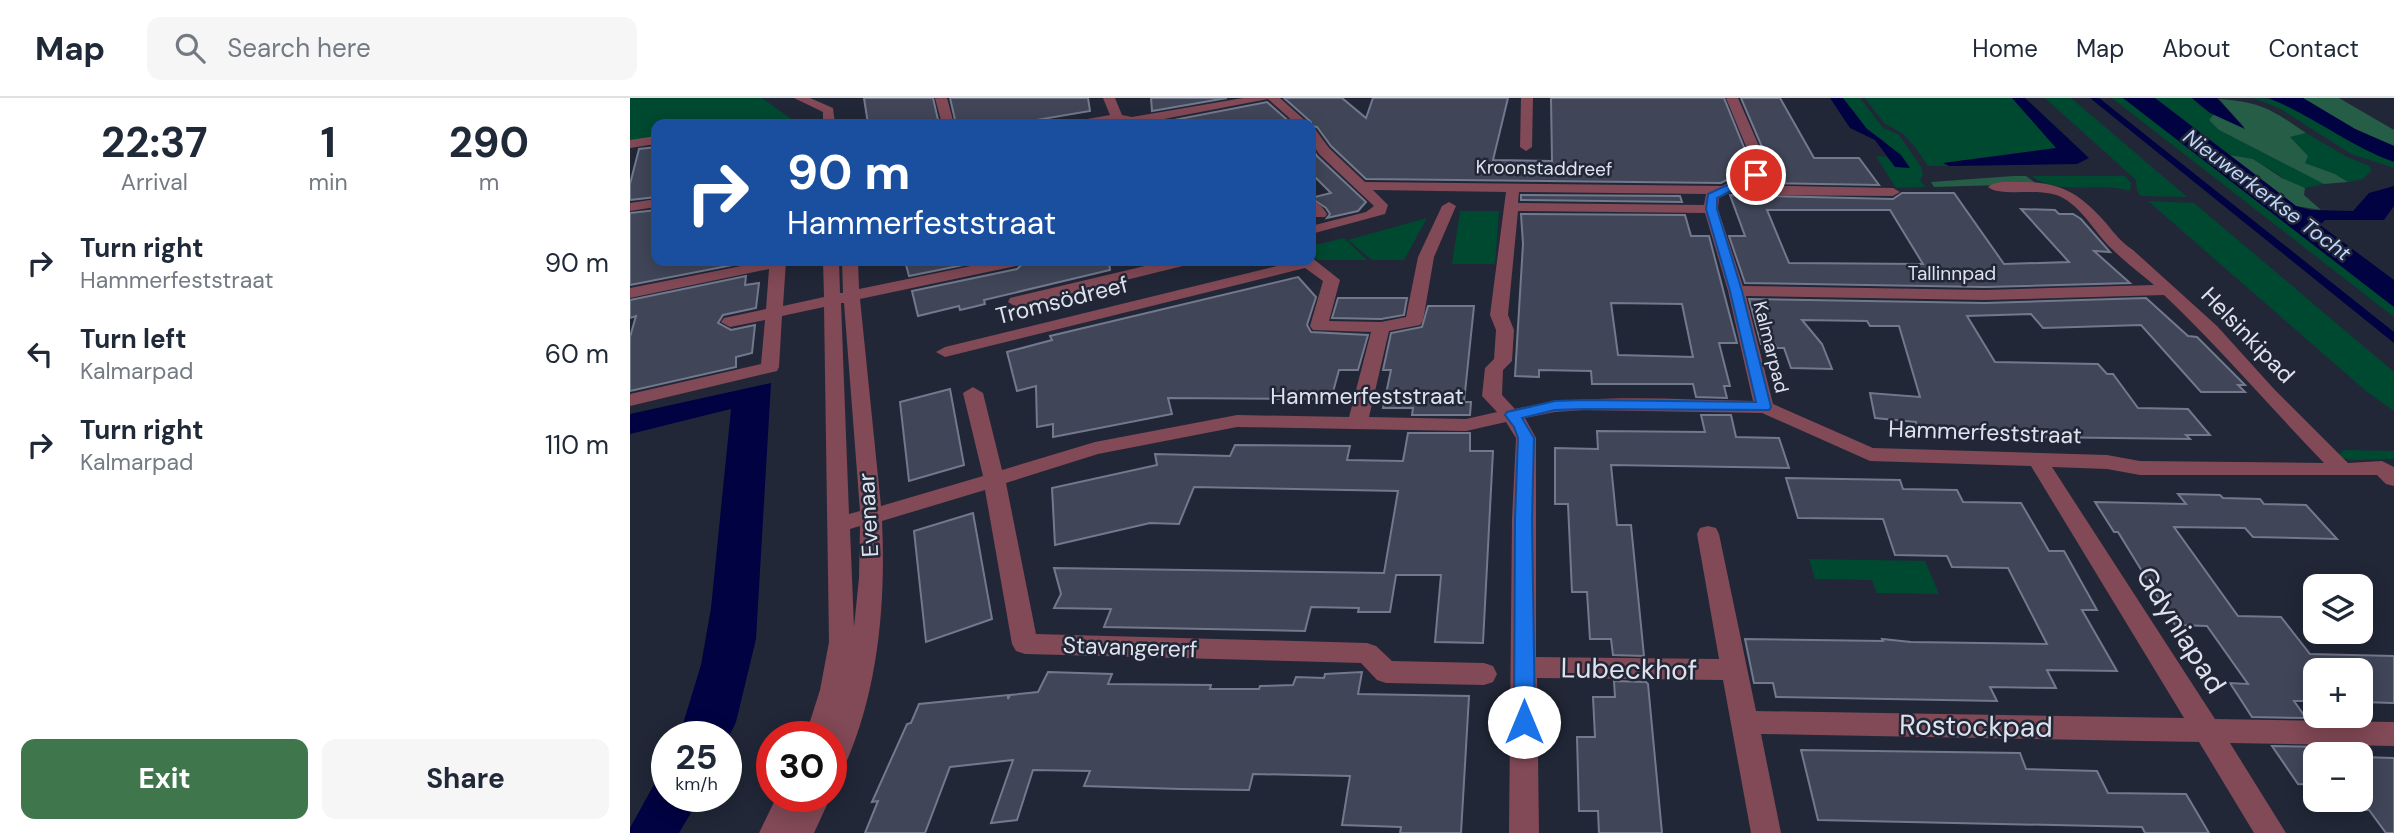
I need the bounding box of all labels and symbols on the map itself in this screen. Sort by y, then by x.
water label: Nieuwerkerkse Tocht [2178,123,2357,268]
pin [1726,145,1786,205]
street label: Kroonstaddreef [1475,154,1613,182]
street label: Tallinnpad [1908,261,1996,286]
street label: Tromsödreef [993,269,1131,331]
street label: Helsinkipad [2195,280,2301,390]
street label: Kalmarpad [1748,299,1794,395]
street label: Hammerfeststraat [1270,381,1464,411]
street label: Hammerfeststraat [1888,414,2082,450]
street label: Evenaar [851,472,885,558]
street label: Gdyniapad [2128,560,2234,700]
street label: Stavangererf [1062,630,1198,664]
street label: Lubeckhof [1560,649,1698,689]
position arrow [1487,685,1561,759]
street label: Rostockpad [1899,706,2053,746]
speed limit sign: 30 [756,721,847,812]

